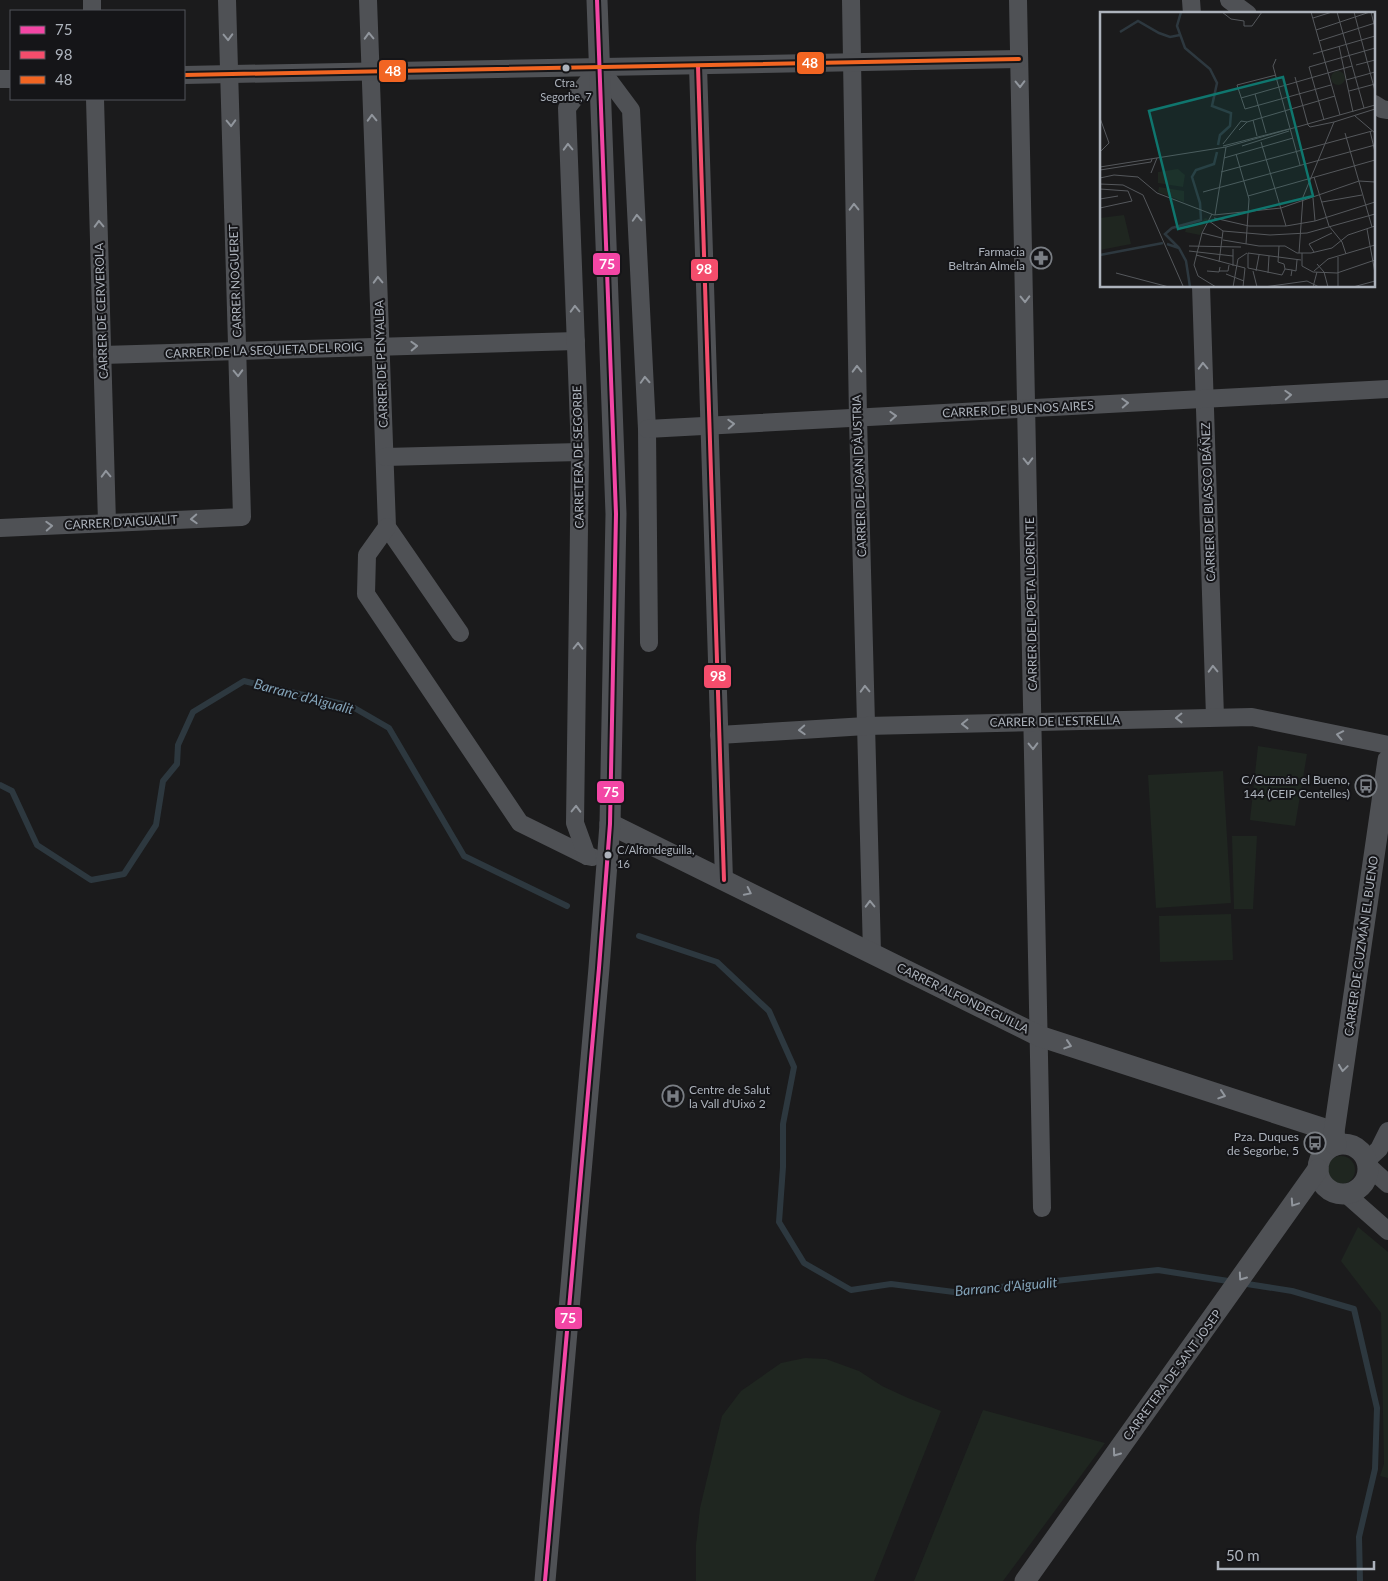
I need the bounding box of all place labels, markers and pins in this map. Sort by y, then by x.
marker: Ctra. Segorbe, 7 [561,63,571,73]
place label: Ctra. Segorbe, 7 [540,76,592,103]
place label: Farmacia Beltrán Almela [948,244,1025,273]
pharmacy icon: Farmacia Beltrán Almela [1029,246,1053,270]
place label: C/Guzmán el Bueno, 144 (CEIP Centelles) [1241,772,1350,801]
bus stop icon: C/Guzmán el Bueno, 144 (CEIP Centelles) [1354,774,1378,798]
place label: C/Alfondeguilla, 16 [617,843,694,870]
marker: C/Alfondeguilla, 16 [603,850,613,860]
place label: Centre de Salut la Vall d'Uixó 2 [689,1082,771,1111]
hospital icon: Centre de Salut la Vall d'Uixó 2 [661,1084,685,1108]
place label: Pza. Duques de Segorbe, 5 [1227,1129,1299,1158]
bus stop icon: Pza. Duques de Segorbe, 5 [1303,1131,1327,1155]

